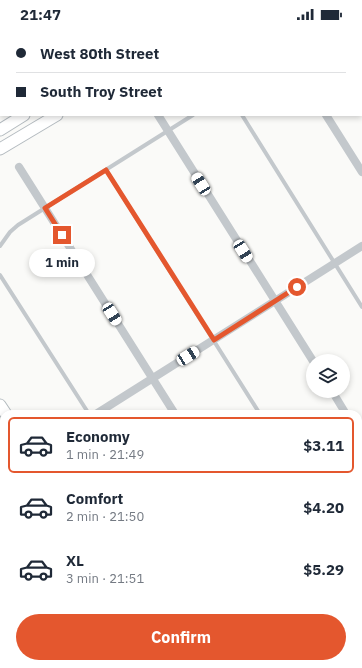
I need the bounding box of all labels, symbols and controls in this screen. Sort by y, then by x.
text: 21:47 [20,5,61,24]
text: West 80th Street [40,44,159,63]
text: South Troy Street [40,82,163,101]
car [190,171,212,197]
route end [53,226,71,244]
car [232,238,254,264]
callout: 1 min [29,249,95,277]
text: 1 min [45,254,79,271]
route start [288,278,306,296]
car [101,301,123,327]
car [175,345,201,367]
map controls [306,354,350,398]
button: layers [306,354,350,398]
icon: car [18,427,54,463]
text: Economy [66,427,130,446]
text: $3.11 [303,436,344,455]
text: 1 min · 21:49 [66,446,144,463]
icon: car [18,489,54,525]
text: Comfort [66,489,123,508]
text: $4.20 [303,498,344,517]
text: 2 min · 21:50 [66,508,144,525]
icon: car [18,551,54,587]
text: XL [66,551,84,570]
text: $5.29 [303,560,344,579]
text: 3 min · 21:51 [66,570,144,587]
button: Confirm [16,614,346,660]

